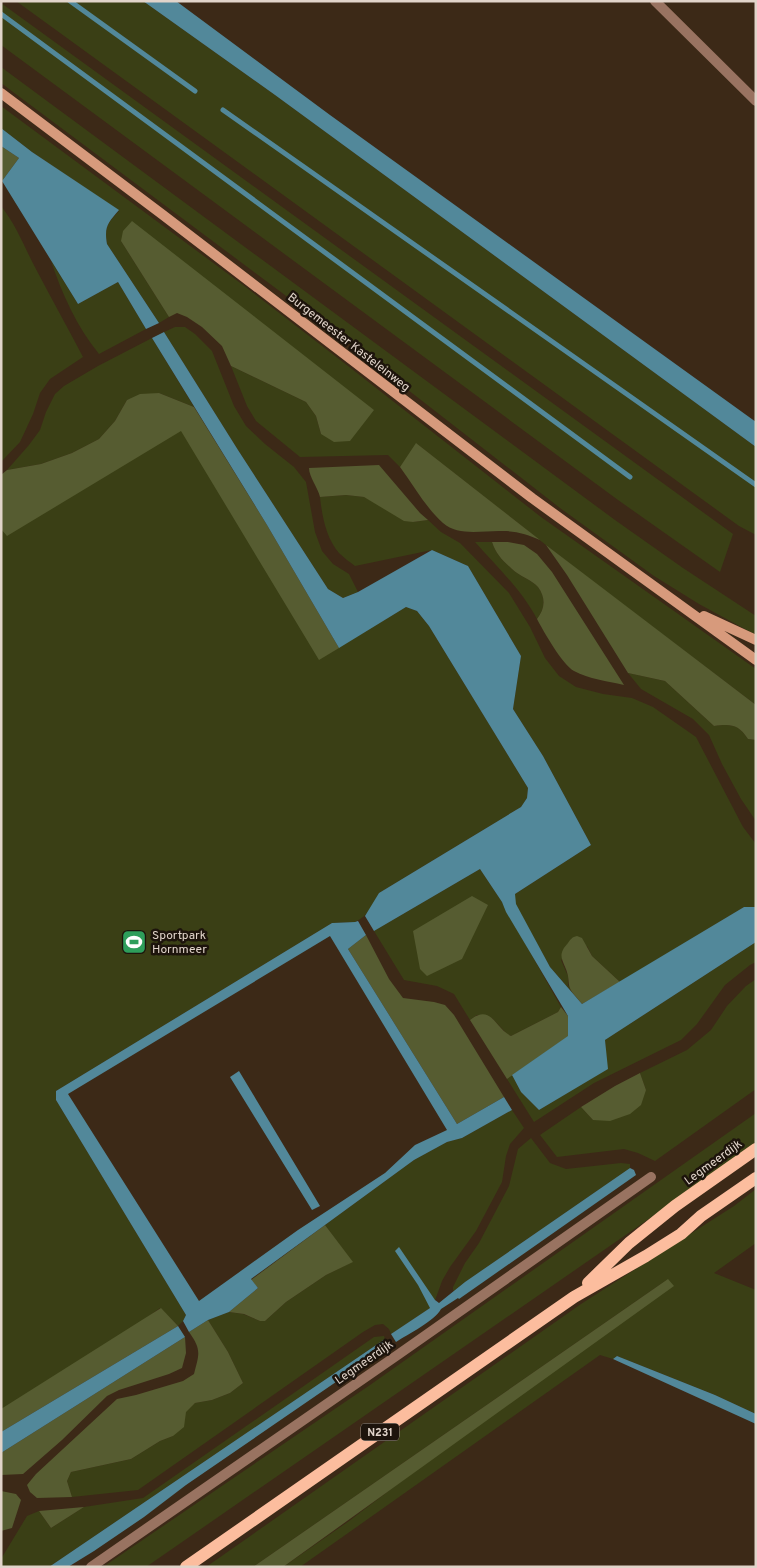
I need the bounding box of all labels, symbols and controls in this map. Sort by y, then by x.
street label: Burgemeester Kasteleinweg [284,290,413,396]
place label: Sportpark Hornmeer [152,928,207,958]
sports icon: Sportpark Hornmeer [121,929,147,955]
street label: Legmeerdijk [681,1136,746,1189]
street label: Legmeerdijk [332,1337,397,1389]
road number: N231 [361,1424,399,1440]

